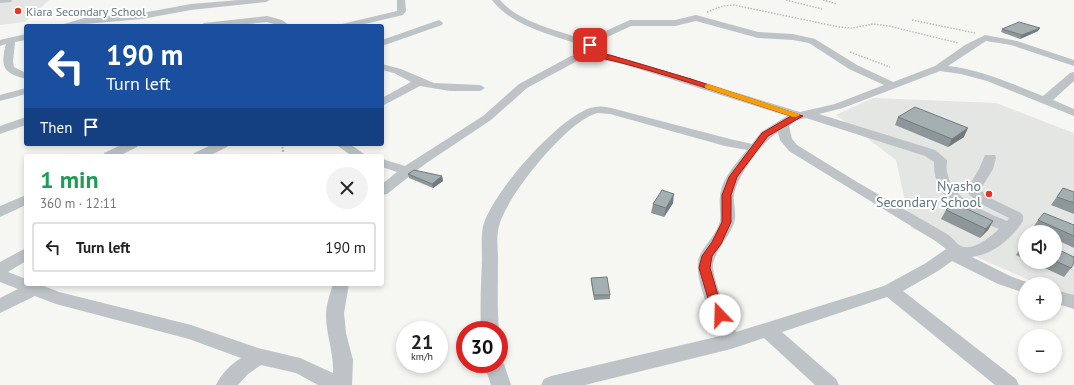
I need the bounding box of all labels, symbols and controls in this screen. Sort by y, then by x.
place label: Kiara Secondary School [26,4,146,19]
marker: Kiara Secondary School [13,6,23,16]
pin [573,28,607,62]
icon: arrive [579,34,601,56]
text: 190 m [106,36,183,73]
icon: left [40,40,92,92]
text: Turn left [106,72,171,95]
icon: arrive [80,116,102,138]
text: Then [40,118,72,137]
text: 1 min [40,164,99,195]
button: close [326,167,368,209]
place label: Nyasho Secondary School [876,177,981,211]
marker: Nyasho Secondary School [984,189,994,199]
text: 360 m · 12:11 [40,195,117,212]
map controls [1018,225,1062,373]
button: sound [1018,225,1062,269]
icon: left [42,236,64,258]
text: Turn left [76,238,130,257]
text: 190 m [325,238,366,257]
button: + [1018,277,1062,321]
position arrow [699,294,741,336]
speed limit sign: 30 [456,321,508,373]
text: 21 [411,329,433,355]
button: − [1018,329,1062,373]
text: km/h [411,350,433,363]

